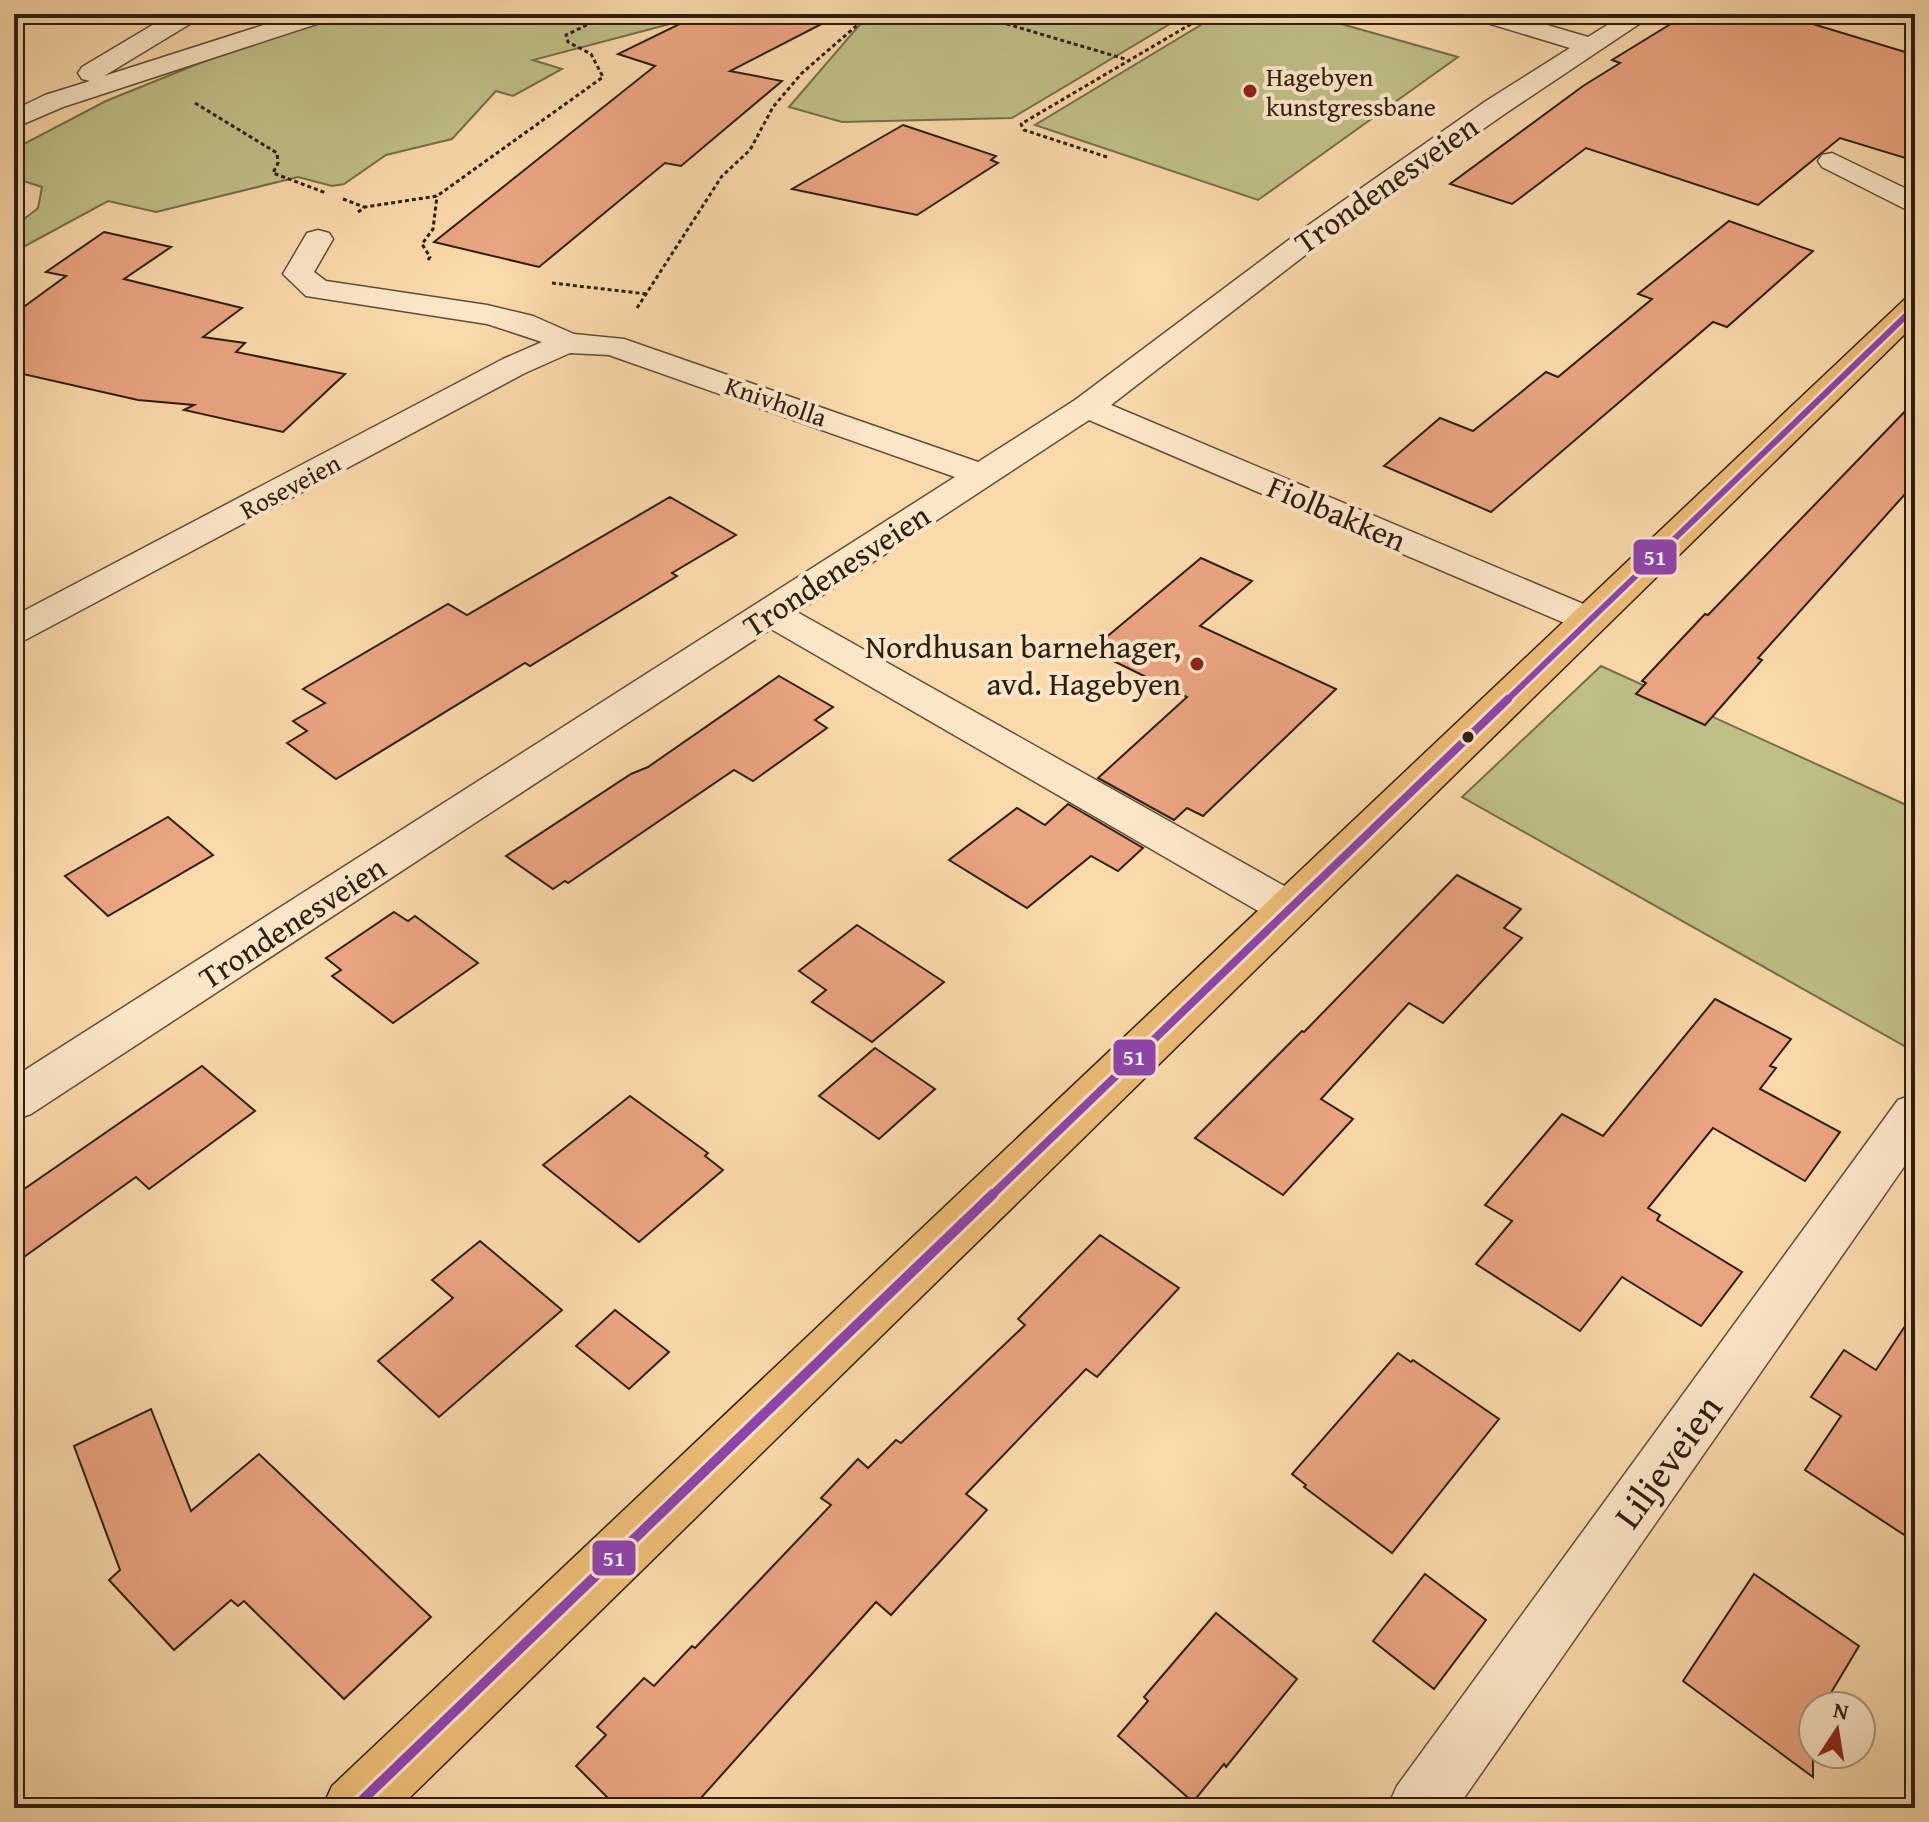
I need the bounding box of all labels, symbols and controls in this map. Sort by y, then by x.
place label: Hagebyen kunstgressbane [1266,57,1436,126]
marker: Hagebyen kunstgressbane [1241,82,1259,100]
street label: Trondenesveien [1285,103,1488,265]
street label: Knivholla [720,365,833,437]
street label: Roseveien [233,443,348,529]
street label: Fiolbakken [1260,463,1414,563]
street label: Trondenesveien [733,492,939,648]
line badge: 51 [1632,538,1678,576]
text: 51 [1644,541,1666,573]
place label: Nordhusan barnehager, avd. Hagebyen [865,623,1181,707]
marker: Nordhusan barnehager, avd. Hagebyen [1188,655,1206,673]
unlabelled marker [1460,729,1476,745]
street label: Trondenesveien [189,844,395,1000]
line badge: 51 [1112,1038,1157,1077]
text: 51 [1123,1041,1145,1073]
street label: Liljeveien [1599,1382,1735,1540]
line badge: 51 [591,1539,637,1577]
text: 51 [603,1542,625,1574]
north arrow [1797,1690,1877,1770]
text: N [1831,1693,1852,1728]

